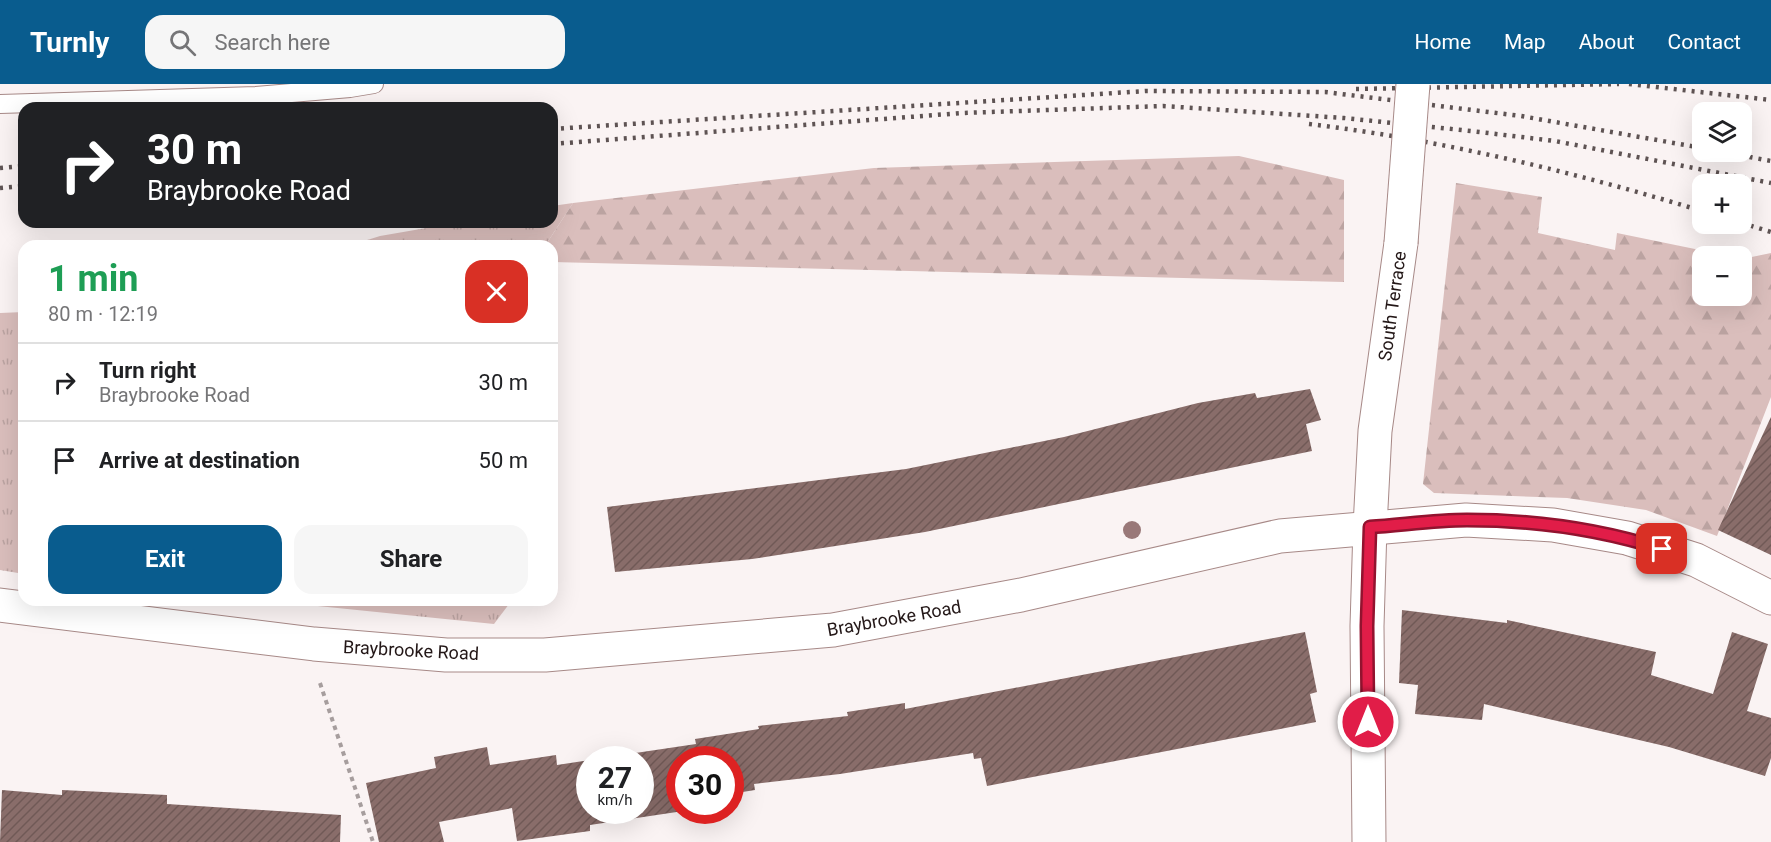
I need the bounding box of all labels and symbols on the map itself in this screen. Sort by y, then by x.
street label: South Terrace [1374,250,1410,362]
pin [1636,523,1687,574]
street label: Braybrooke Road [825,596,963,640]
street label: Braybrooke Road [343,636,479,664]
position arrow [1336,690,1400,754]
speed limit sign: 30 [666,746,744,824]

